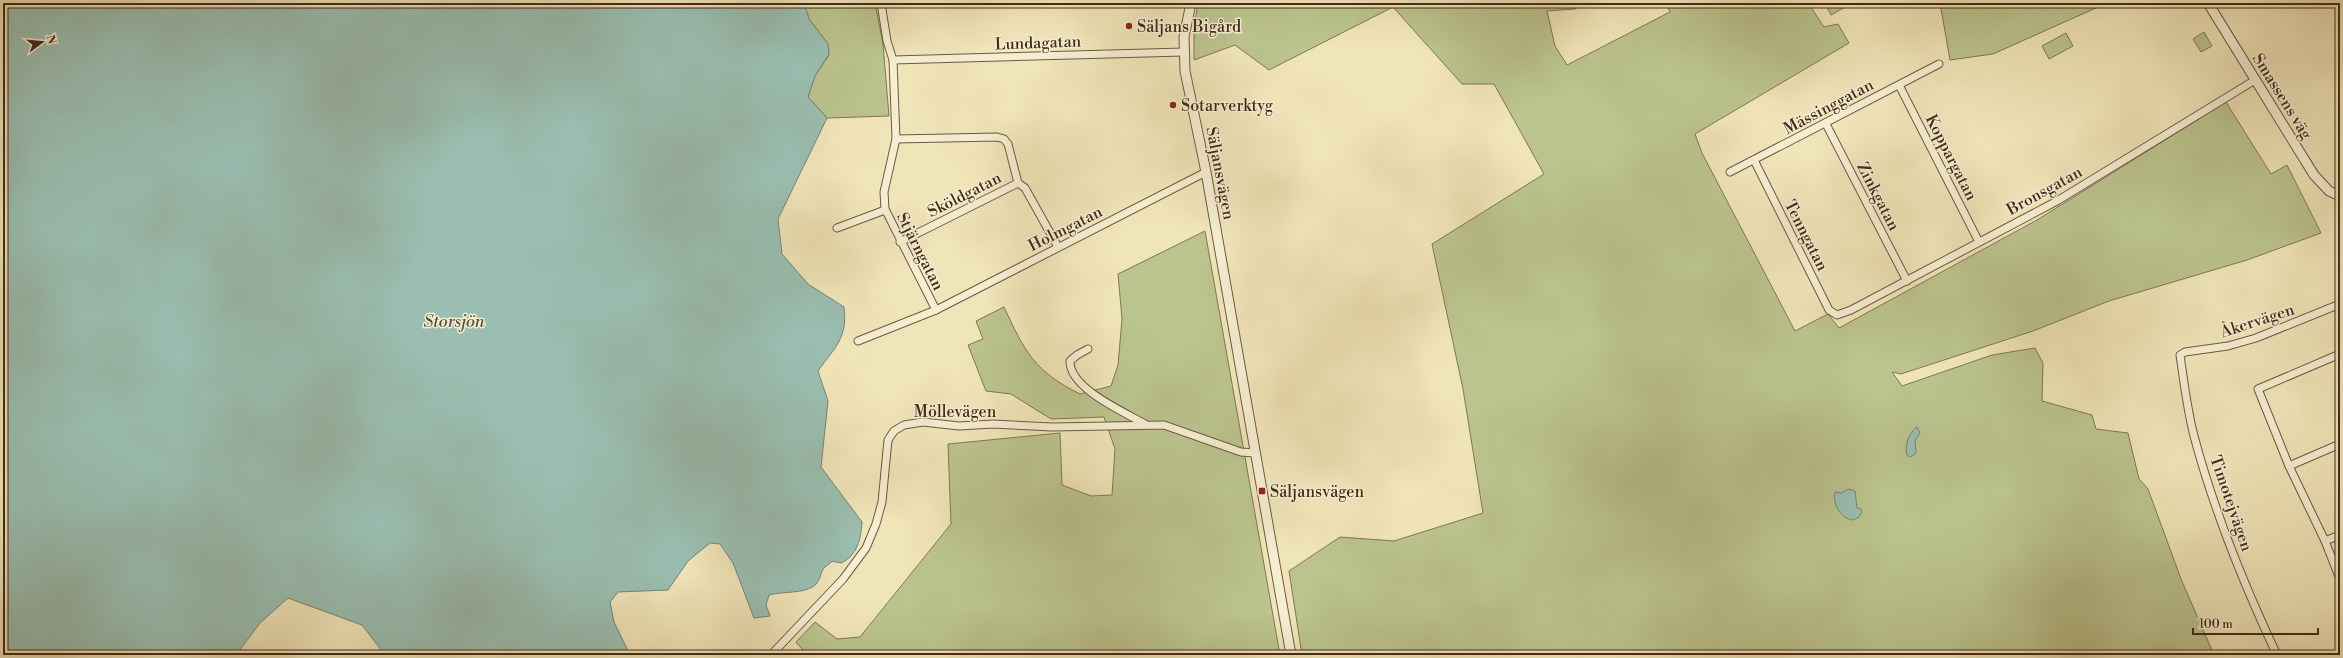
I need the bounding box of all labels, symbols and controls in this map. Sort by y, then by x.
place label: Säljans Bigård [1137,17,1241,37]
marker: Säljans Bigård [1124,21,1134,31]
north arrow [22,22,62,62]
street label: Lundagatan [995,31,1082,55]
text: N [43,33,59,46]
street label: Smassens väg [2248,50,2317,144]
street label: Mässinggatan [1780,75,1877,139]
place label: Sotarverktyg [1181,96,1274,116]
marker: Sotarverktyg [1168,100,1178,110]
street label: Koppargatan [1921,111,1982,204]
street label: Säljansvägen [1201,125,1239,222]
street label: Zinkgatan [1852,159,1904,234]
street label: Bronsgatan [2002,162,2086,220]
street label: Sköldgatan [924,168,1005,222]
street label: Tenngatan [1780,197,1833,275]
street label: Holmgatan [1025,201,1106,256]
street label: Stjärngatan [892,209,948,294]
street label: Åkervägen [2216,298,2297,343]
water label: Storsjön [423,311,485,333]
street label: Möllevägen [914,402,997,422]
street label: Timotejvägen [2205,453,2257,554]
place label: Säljansvägen [1270,482,1364,502]
marker: Säljansvägen [1257,486,1267,496]
scale bar [2193,610,2318,636]
text: 100 m [2199,617,2233,632]

